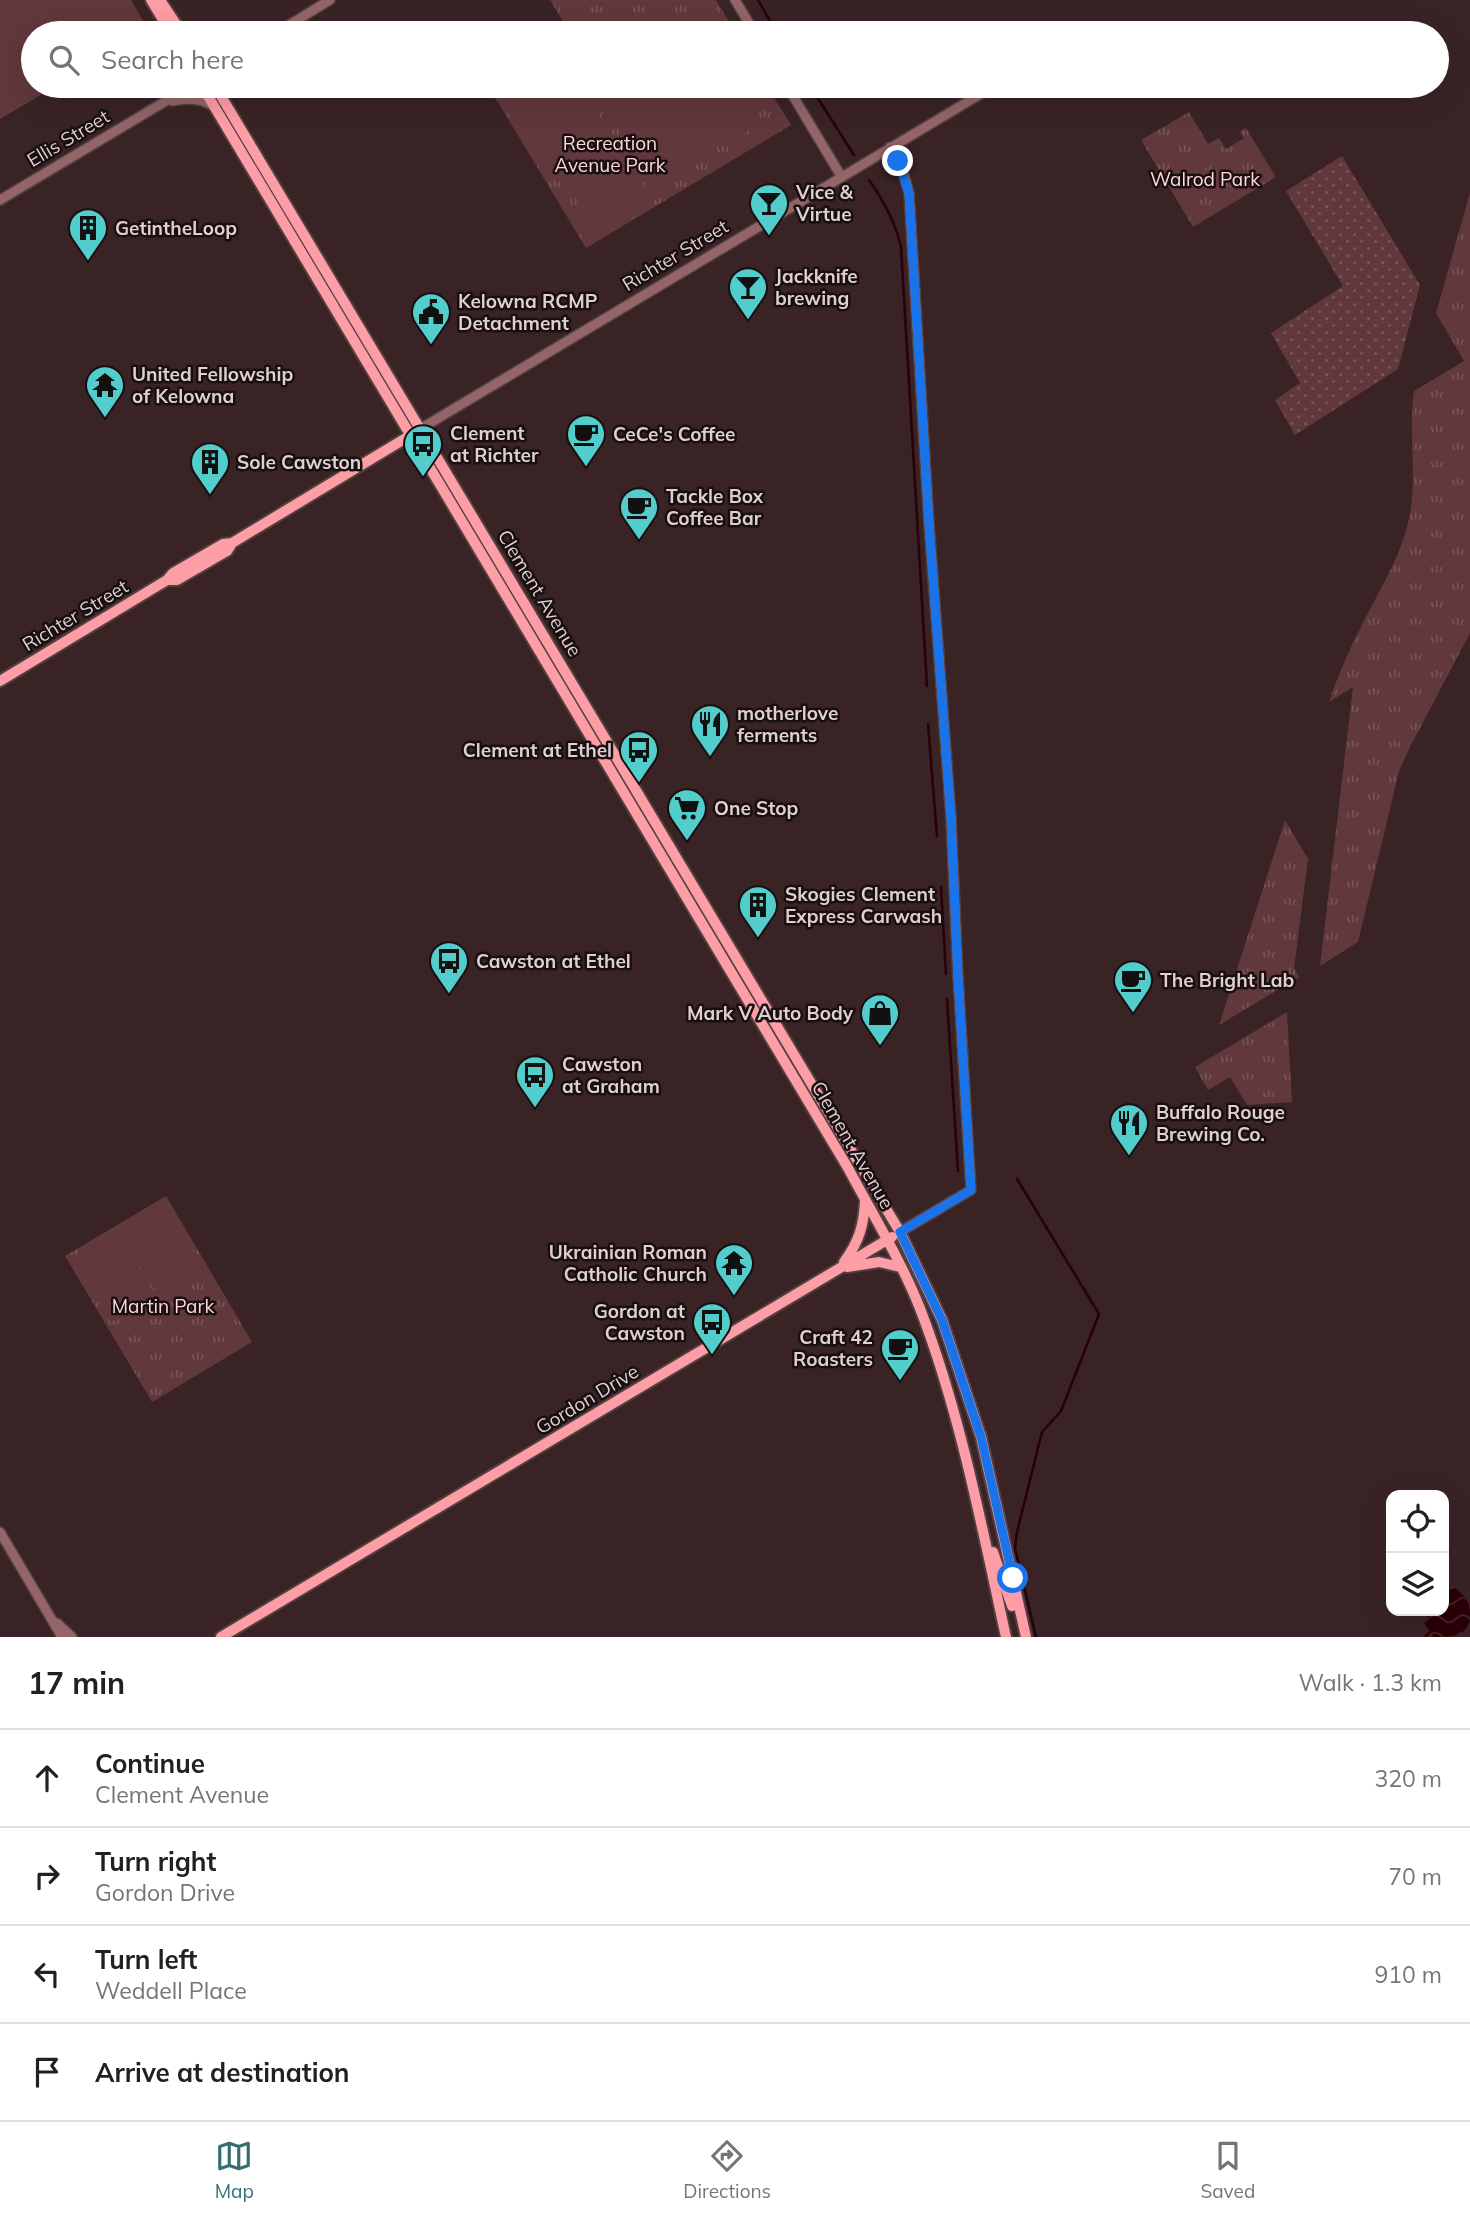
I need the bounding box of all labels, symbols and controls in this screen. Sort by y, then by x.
search box [21,21,1449,98]
icon: search [45,41,83,79]
text: Search here [101,43,244,76]
street label: Ellis Street [23,104,114,172]
park label: Recreation Avenue Park [554,131,666,177]
route end [882,145,913,176]
park label: Walrod Park [1150,167,1260,191]
place label: Vice & Virtue [795,180,854,226]
bar icon: Vice & Virtue [748,182,790,237]
building icon: GetintheLoop [67,207,109,262]
street label: Richter Street [618,214,733,296]
place label: GetintheLoop [115,216,237,240]
place label: Jackknife brewing [775,264,858,310]
bar icon: Jackknife brewing [727,266,769,321]
place label: Kelowna RCMP Detachment [458,289,598,335]
public building icon: Kelowna RCMP Detachment [410,291,452,346]
place label: United Fellowship of Kelowna [132,362,293,408]
temple icon: United Fellowship of Kelowna [84,364,126,419]
cafe icon: CeCe's Coffee [565,413,607,468]
place label: Clement at Richter [450,421,539,467]
place label: CeCe's Coffee [613,422,736,446]
bus stop icon: Clement at Richter [402,423,444,478]
building icon: Sole Cawston [189,441,231,496]
place label: Sole Cawston [237,450,361,474]
place label: Tackle Box Coffee Bar [666,484,764,530]
cafe icon: Tackle Box Coffee Bar [618,486,660,541]
street label: Clement Avenue [493,525,587,661]
street label: Richter Street [18,574,133,656]
place label: motherlove ferments [737,701,838,747]
restaurant icon: motherlove ferments [689,703,731,758]
bus stop icon: Clement at Ethel [618,729,660,784]
place label: Clement at Ethel [463,738,612,762]
supermarket icon: One Stop [666,787,708,842]
place label: One Stop [714,796,799,820]
place label: Skogies Clement Express Carwash [785,882,942,928]
building icon: Skogies Clement Express Carwash [737,884,779,939]
bus stop icon: Cawston at Ethel [428,940,470,995]
place label: Cawston at Ethel [476,949,631,973]
cafe icon: The Bright Lab [1112,959,1154,1014]
place label: The Bright Lab [1160,968,1294,992]
shop icon: Mark V Auto Body [859,992,901,1047]
place label: Mark V Auto Body [687,1001,854,1025]
place label: Cawston at Graham [562,1052,660,1098]
bus stop icon: Cawston at Graham [514,1054,556,1109]
street label: Clement Avenue [807,1077,899,1213]
place label: Buffalo Rouge Brewing Co. [1156,1100,1285,1146]
restaurant icon: Buffalo Rouge Brewing Co. [1108,1102,1150,1157]
place label: Ukrainian Roman Catholic Church [549,1240,707,1286]
temple icon: Ukrainian Roman Catholic Church [713,1242,755,1297]
park label: Martin Park [112,1294,214,1318]
place label: Gordon at Cawston [594,1299,685,1345]
bus stop icon: Gordon at Cawston [691,1301,733,1356]
place label: Craft 42 Roasters [793,1325,873,1371]
cafe icon: Craft 42 Roasters [879,1327,921,1382]
street label: Gordon Drive [531,1359,643,1439]
map controls [1386,1490,1449,1616]
button: locate [1386,1490,1449,1553]
button: layers [1386,1553,1449,1616]
route start [997,1562,1028,1593]
text: 17 min [28,1664,125,1702]
text: Walk · 1.3 km [1298,1668,1442,1697]
text: Continue [95,1747,205,1780]
icon: ahead [28,1759,66,1797]
text: 320 m [1374,1764,1442,1793]
text: Clement Avenue [95,1780,269,1809]
text: Turn right [95,1845,216,1878]
icon: right [28,1857,66,1895]
text: 70 m [1388,1862,1442,1891]
text: Gordon Drive [95,1878,235,1907]
text: Turn left [95,1943,197,1976]
icon: left [28,1955,66,1993]
text: 910 m [1374,1960,1442,1989]
text: Weddell Place [95,1976,247,2005]
icon: arrive [28,2053,66,2091]
text: Arrive at destination [95,2056,350,2089]
tab: Map [215,2137,254,2203]
tab: Directions [683,2137,771,2203]
tab: Saved [1200,2137,1255,2203]

